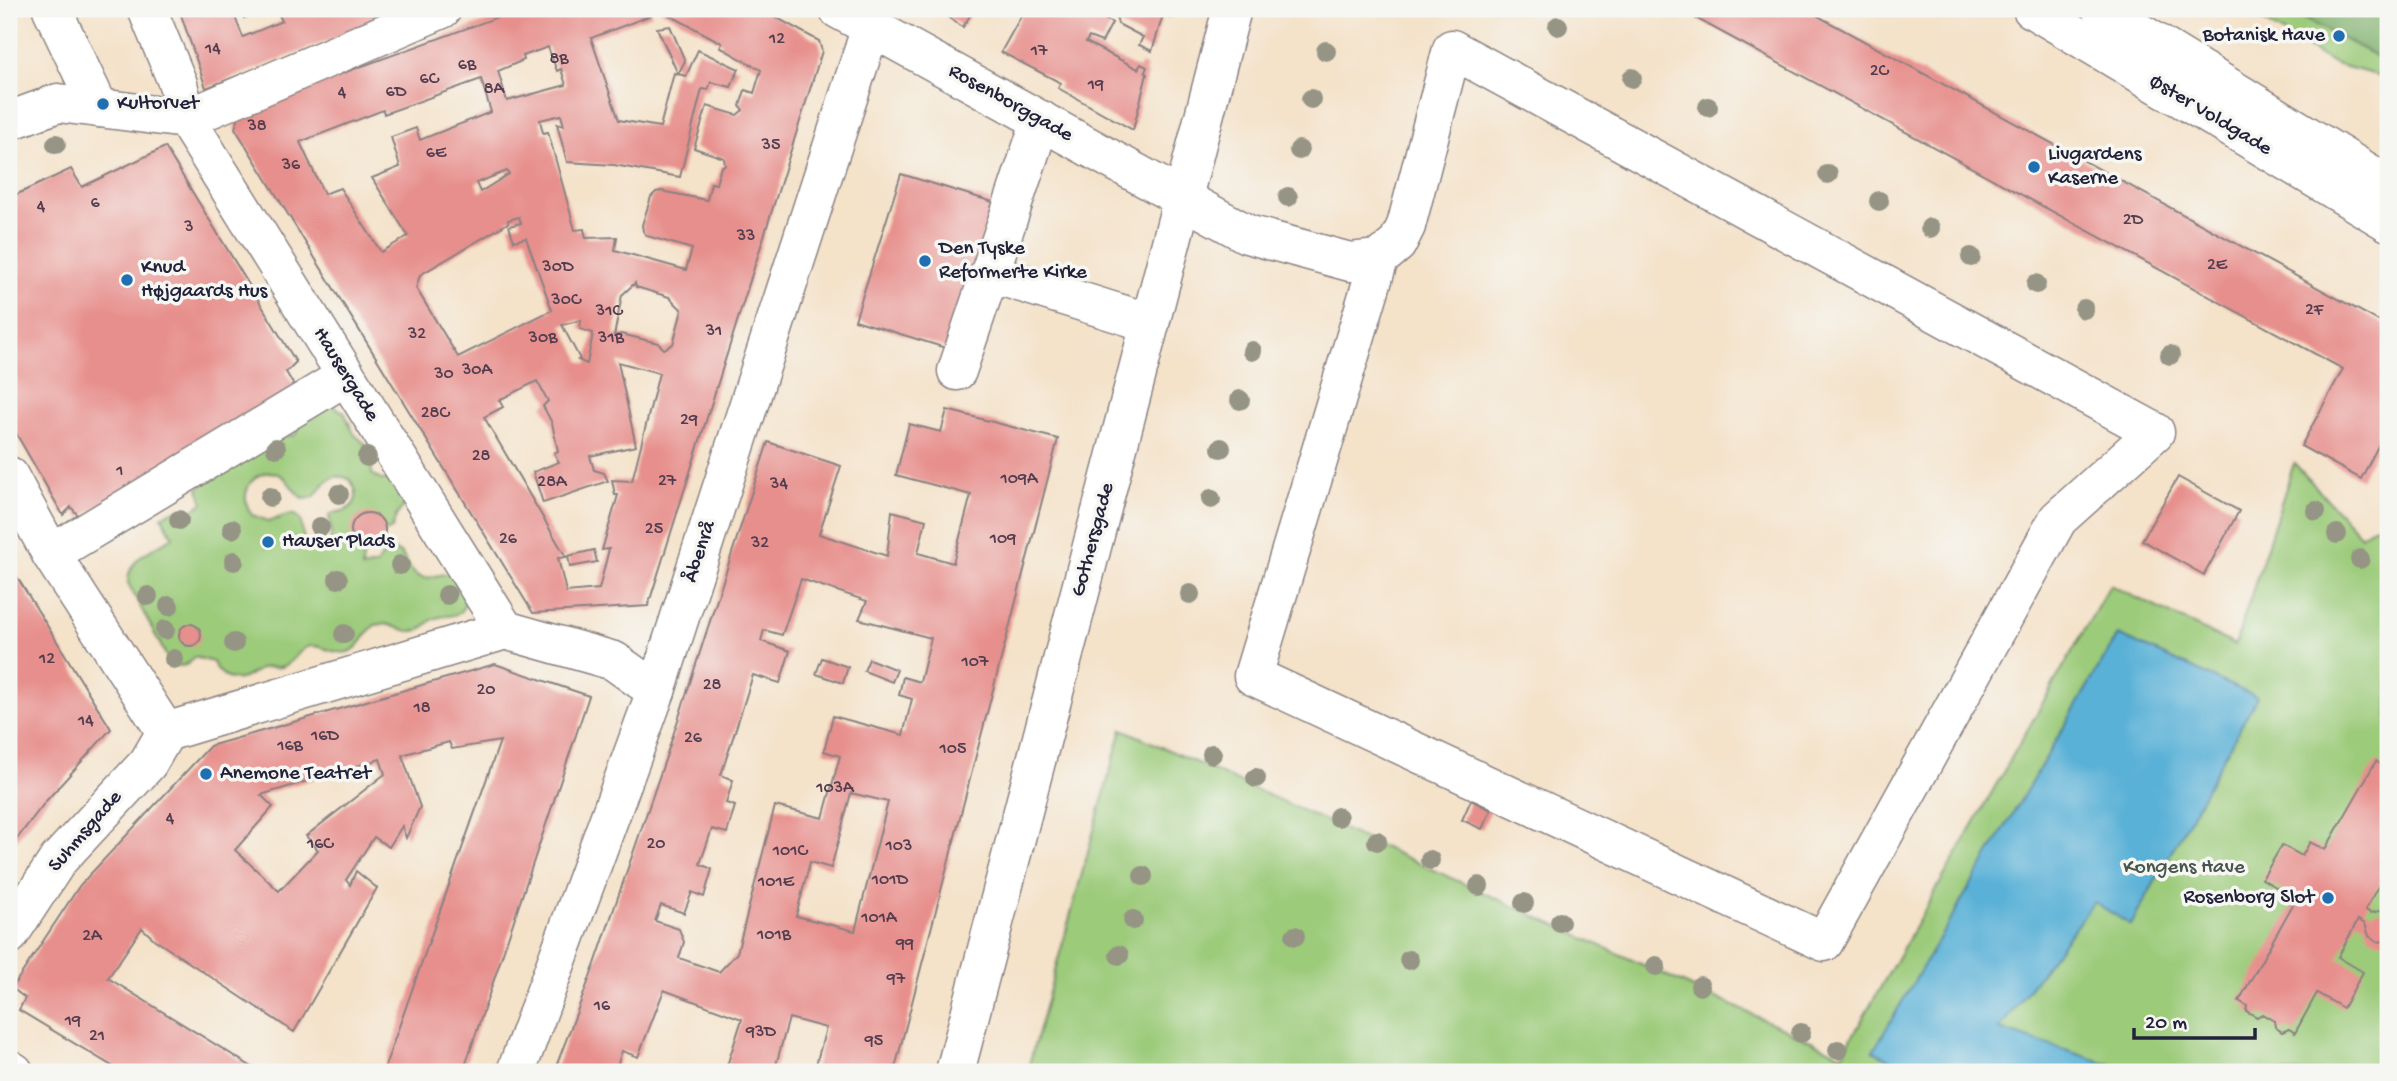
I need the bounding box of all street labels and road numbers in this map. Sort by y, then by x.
street label: Rosenborggade [943,59,1078,149]
street label: Øster Voldgade [2144,70,2277,163]
street label: Hausergade [306,323,384,428]
street label: Gothersgade [1067,479,1121,600]
street label: Åbenrå [677,516,723,586]
street label: Suhmsgade [44,785,129,878]

